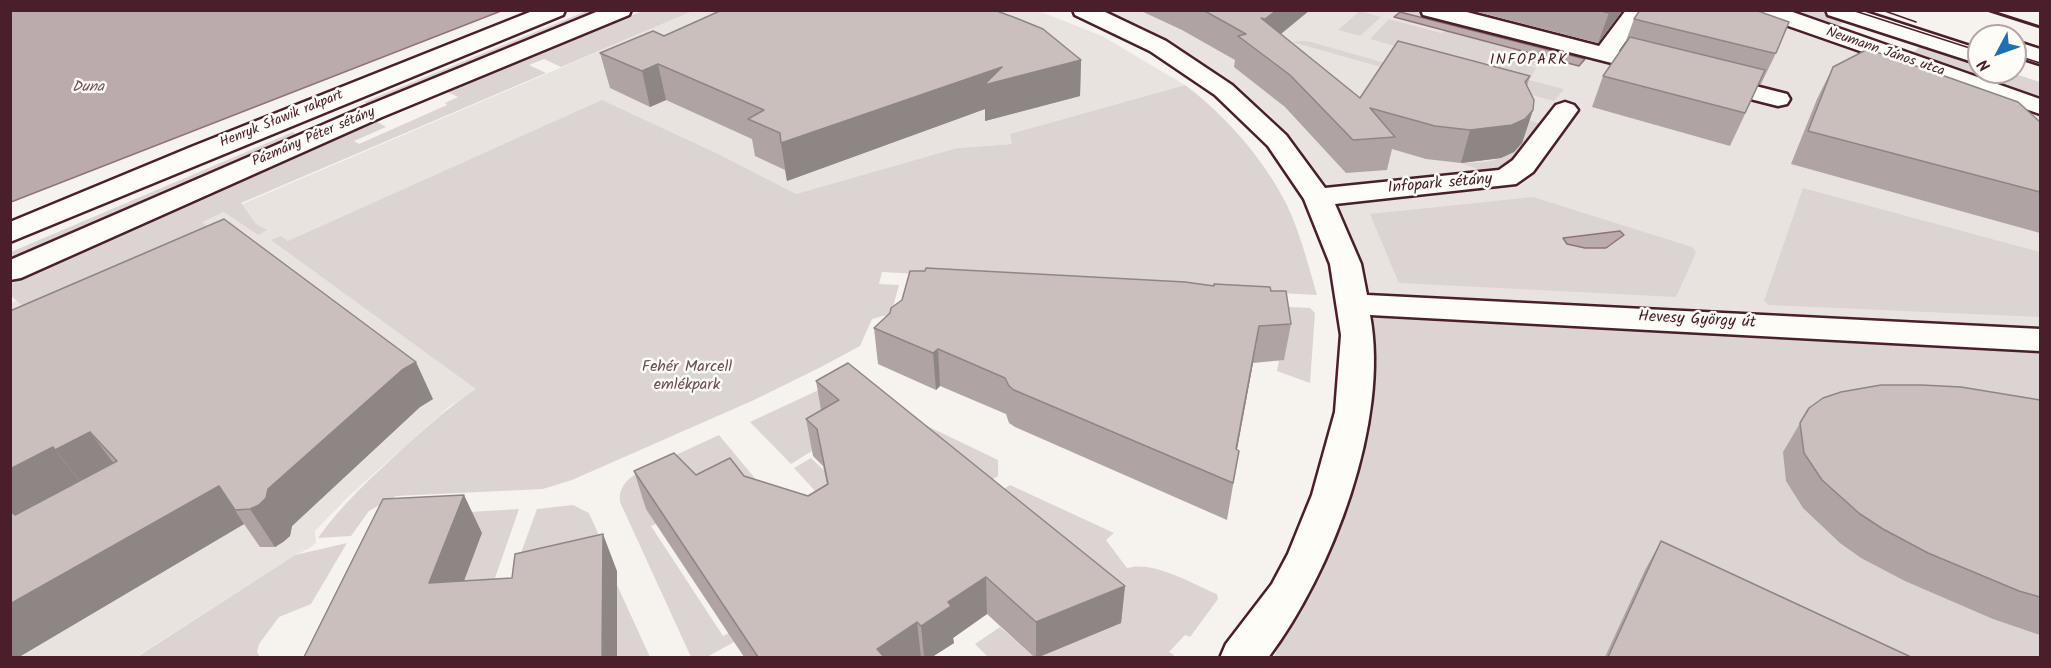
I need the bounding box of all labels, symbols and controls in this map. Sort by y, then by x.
north arrow [1967,24,2027,84]
street label: Neumann János utca [1824,25,1946,81]
district label: INFOPARK [1490,52,1568,70]
text: N [1972,53,1997,77]
water label: Duna [72,79,104,97]
street label: Henryk Sławik rakpart [218,88,346,152]
street label: Pázmány Péter sétány [250,105,378,171]
street label: Infopark sétány [1387,171,1493,199]
street label: Hevesy György út [1638,308,1756,334]
park label: Fehér Marcell emlékpark [642,358,732,396]

